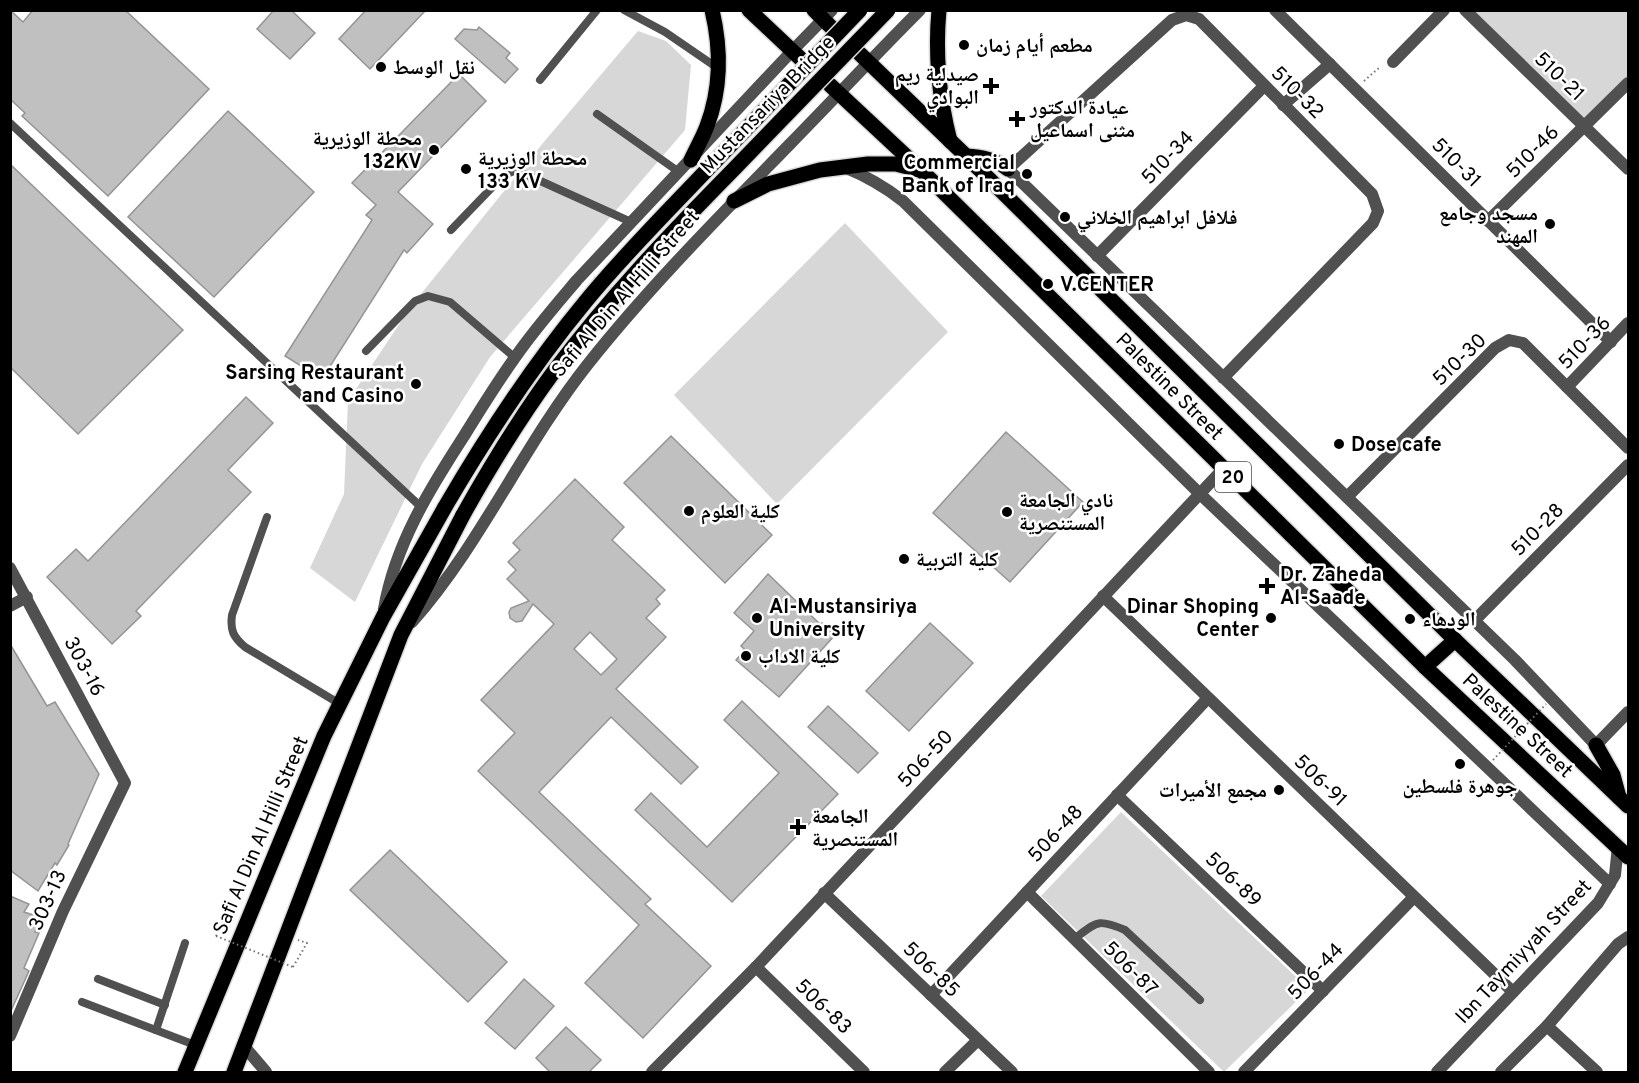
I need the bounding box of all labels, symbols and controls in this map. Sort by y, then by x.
street label: Mustansariya Bridge [695,30,841,180]
place label: مطعم أيام زمان [976,32,1093,60]
marker: مطعم أيام زمان [957,38,971,52]
street label: 510-21 [1528,47,1589,108]
place label: نقل الوسط [393,56,475,82]
marker: نقل الوسط [374,60,388,74]
street label: 510-32 [1265,61,1329,125]
place label: صيدلية ريم البوادي [895,63,979,113]
marker: صيدلية ريم البوادي [984,79,998,93]
place label: عيادة الدكتور مثنى اسماعيل [1029,96,1135,145]
marker: عيادة الدكتور مثنى اسماعيل [1008,110,1026,128]
street label: 510-46 [1501,120,1566,185]
street label: 510-34 [1136,126,1200,191]
place label: محطة الوزيرية 132KV [313,127,422,176]
street label: 510-31 [1425,133,1486,194]
marker: محطة الوزيرية 132KV [427,143,441,157]
place label: محطة الوزيرية 133 KV [478,147,587,196]
place label: Commercial Bank of Iraq [902,151,1015,200]
marker: محطة الوزيرية 133 KV [459,162,473,176]
marker: Commercial Bank of Iraq [1020,167,1034,181]
place label: مسجد وجامع المهند [1439,202,1538,251]
street label: Safi Al Din Al Hilli Street [547,205,706,383]
place label: فلافل ابراهيم الخلاني [1077,206,1238,233]
marker: فلافل ابراهيم الخلاني [1058,210,1072,224]
marker: مسجد وجامع المهند [1543,217,1557,231]
place label: V.CENTER [1060,273,1154,299]
marker: V.CENTER [1041,277,1055,291]
street label: 510-36 [1554,311,1617,376]
street label: Palestine Street [1109,328,1228,447]
street label: 510-30 [1428,328,1493,393]
place label: Sarsing Restaurant and Casino [225,361,404,410]
marker: Sarsing Restaurant and Casino [409,377,423,391]
place label: Dose cafe [1351,433,1442,459]
marker: Dose cafe [1332,437,1346,451]
road number: 20 [1215,462,1251,492]
place label: نادي الجامعة المستنصرية [1019,489,1113,538]
street label: 510-28 [1506,498,1571,563]
place label: كلية العلوم [701,500,780,526]
marker: كلية العلوم [682,504,696,518]
marker: نادي الجامعة المستنصرية [1000,505,1014,519]
place label: كلية التربية [916,548,999,574]
marker: كلية التربية [897,552,911,566]
place label: Dr. Zaheda Al-Saade [1280,563,1382,612]
marker: Dr. Zaheda Al-Saade [1258,577,1276,595]
place label: Al-Mustansiriya University [769,595,917,644]
place label: Dinar Shoping Center [1127,595,1260,644]
place label: الودهاء [1422,608,1476,634]
marker: Al-Mustansiriya University [750,611,764,625]
marker: Dinar Shoping Center [1264,611,1278,625]
marker: الودهاء [1403,612,1417,626]
street label: 303-16 [57,633,110,701]
place label: كلية الاداب [758,645,841,671]
marker: كلية الاداب [739,649,753,663]
street label: Palestine Street [1456,669,1577,784]
street label: 506-50 [893,725,960,794]
street label: Safi Al Din Al Hilli Street [208,732,316,939]
street label: 506-91 [1287,750,1352,813]
marker: جوهرة فلسطين [1453,757,1467,771]
place label: جوهرة فلسطين [1402,775,1518,801]
place label: مجمع الأميرات [1159,779,1267,805]
marker: مجمع الأميرات [1272,783,1286,797]
street label: 506-48 [1023,800,1090,869]
place label: الجامعة المستنصرية [812,805,898,854]
marker: الجامعة المستنصرية [789,818,807,836]
street label: 506-89 [1199,847,1266,914]
street label: 303-13 [24,866,74,935]
street label: Ibn Taymiyyah Street [1451,875,1598,1030]
street label: 506-87 [1096,936,1163,1003]
street label: 506-85 [896,937,965,1004]
street label: 506-44 [1283,938,1350,1007]
street label: 506-83 [789,974,857,1041]

